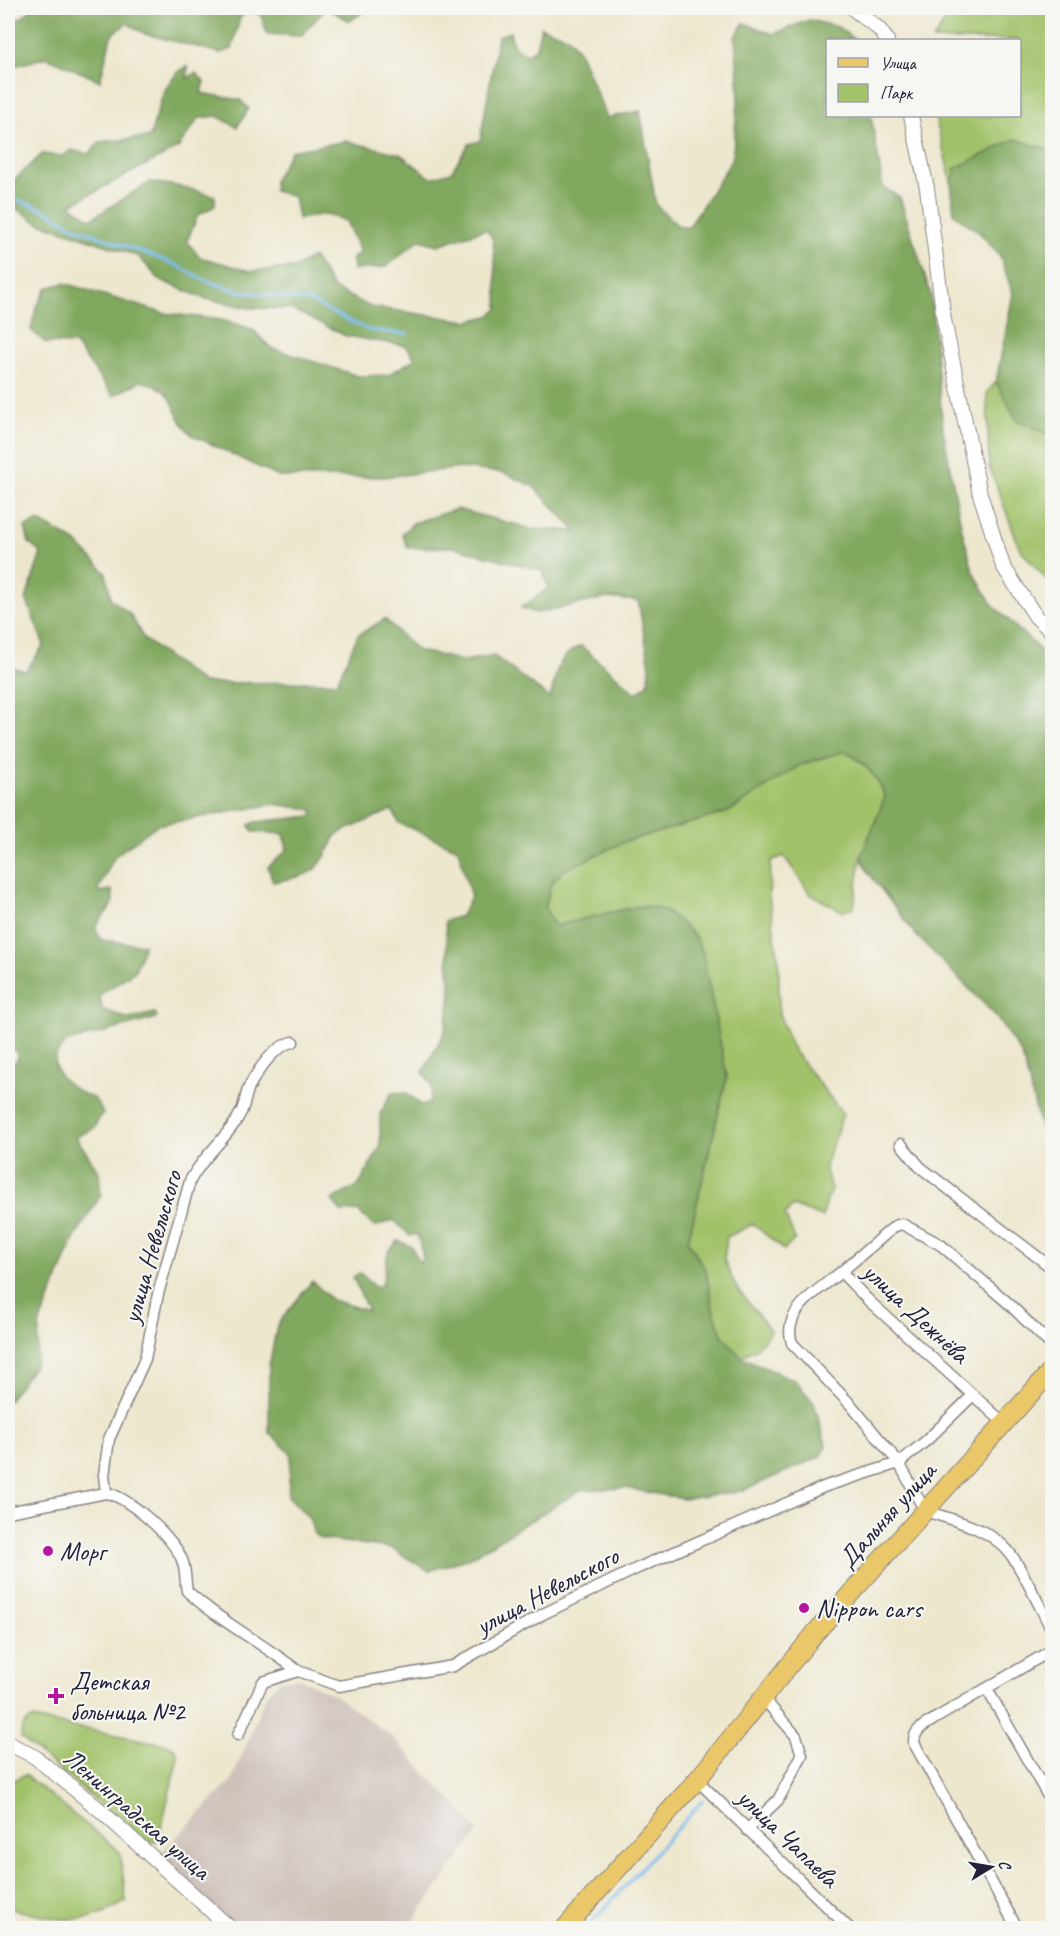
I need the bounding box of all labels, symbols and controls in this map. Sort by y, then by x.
legend [826,39,1021,117]
text: Улица [880,52,917,74]
text: Парк [880,82,914,104]
street label: улица Невельского [114,1165,190,1329]
street label: улица Дежнёва [854,1254,977,1372]
street label: Дальняя улица [831,1453,945,1575]
place label: Морг [60,1535,109,1568]
street label: улица Невельского [468,1539,626,1643]
marker: Морг [41,1544,55,1558]
place label: Nippon cars [816,1592,924,1625]
marker: Nippon cars [797,1601,811,1615]
place label: Детская больница №2 [70,1665,187,1728]
marker: Детская больница №2 [47,1687,65,1705]
street label: Ленинградская улица [57,1741,218,1888]
street label: улица Чапаева [729,1780,847,1896]
north arrow [961,1837,1021,1897]
text: С [994,1859,1016,1872]

